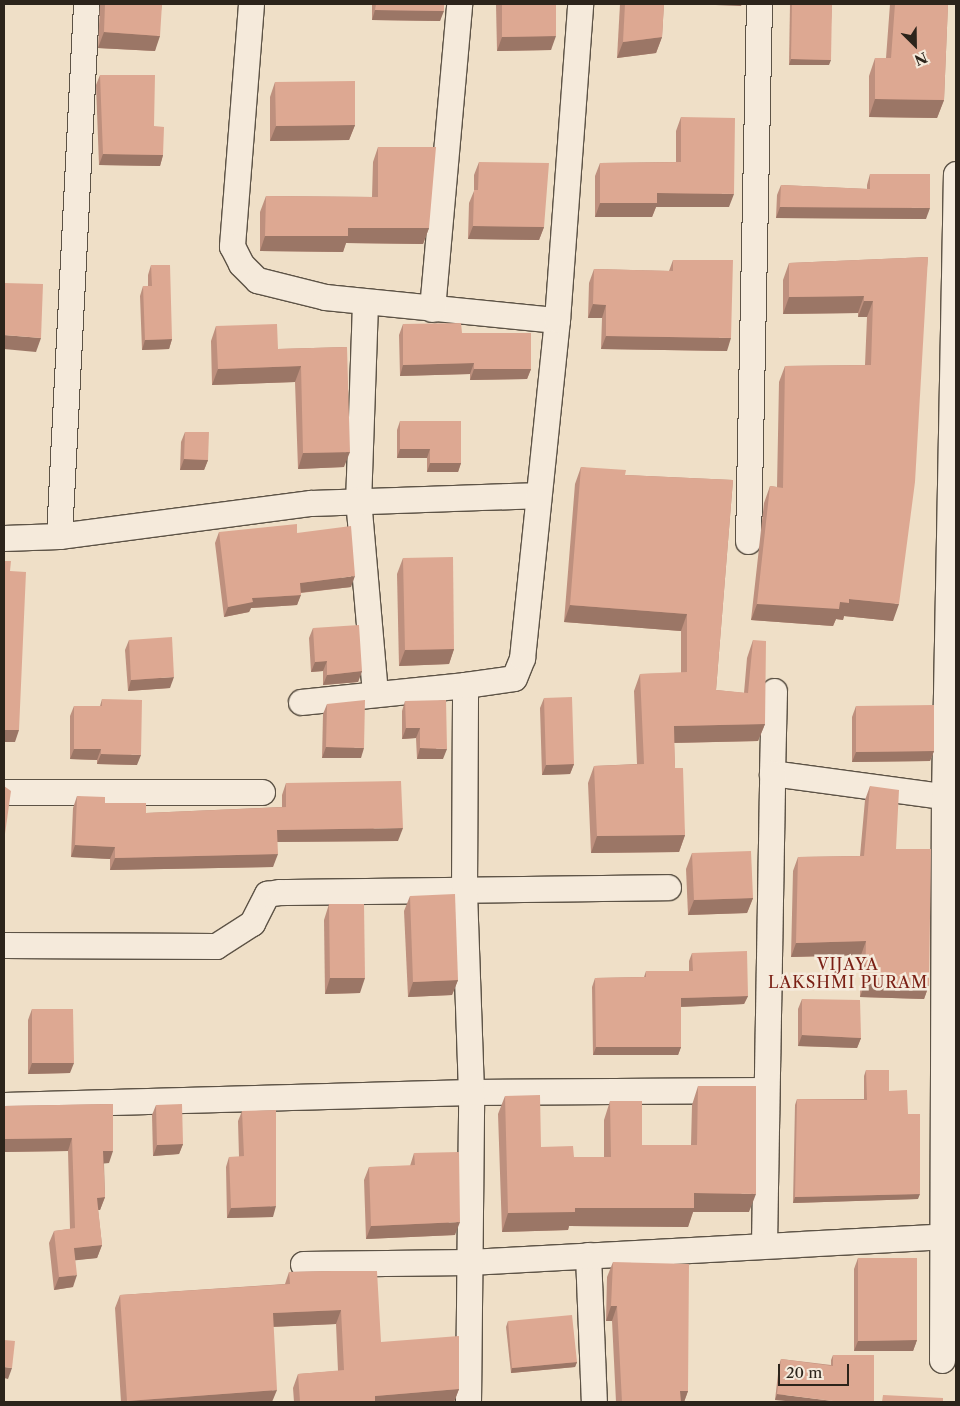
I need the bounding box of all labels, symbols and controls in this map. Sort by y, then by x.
north arrow [890,20,940,70]
text: N [912,48,930,69]
district label: VIJAYA LAKSHMI PURAM [766,954,930,992]
scale bar [780,1354,851,1386]
text: 20 m [786,1363,822,1382]

